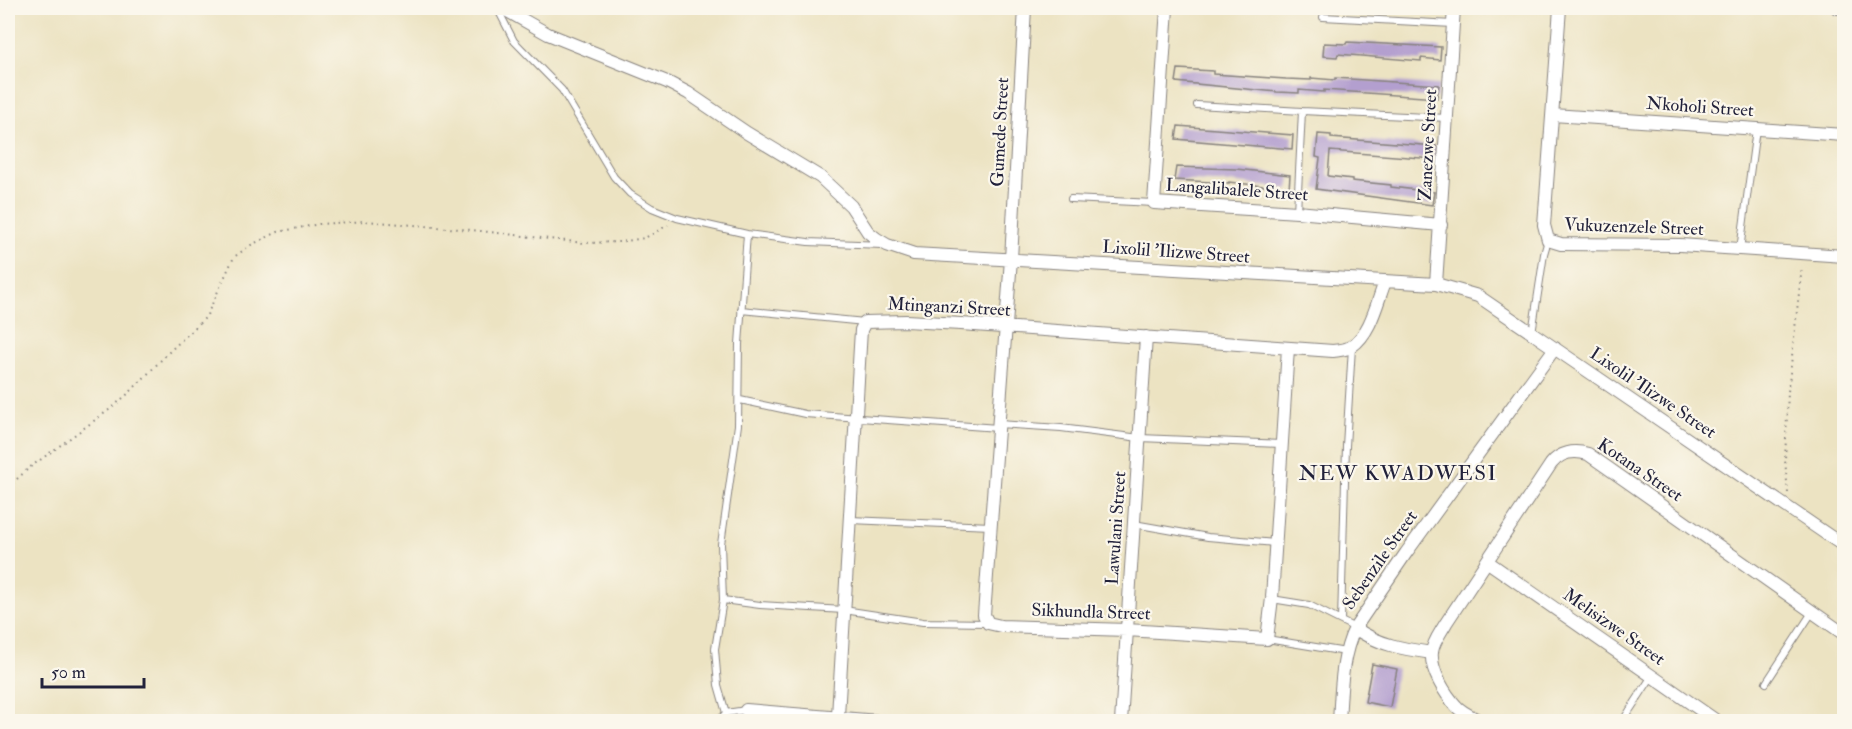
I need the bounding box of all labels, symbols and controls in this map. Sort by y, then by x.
street label: Gumede Street [986,77,1014,187]
street label: Zanezwe Street [1414,88,1442,202]
street label: Nkoholi Street [1646,92,1755,122]
street label: Langalibalele Street [1165,174,1309,206]
street label: Vukuzenzele Street [1564,213,1704,241]
street label: Lixolil 'Ilizwe Street [1102,235,1251,269]
street label: Mtinganzi Street [887,292,1011,322]
street label: Lixolil 'Ilizwe Street [1585,342,1721,444]
street label: Kotana Street [1593,433,1687,507]
district label: NEW KWADWESI [1299,460,1497,487]
street label: Lawulani Street [1101,470,1131,586]
street label: Sebenzile Street [1337,506,1423,614]
street label: Melisizwe Street [1559,583,1670,671]
street label: Sikhundla Street [1031,598,1151,626]
scale bar [42,651,144,689]
text: 50 m [51,661,86,684]

